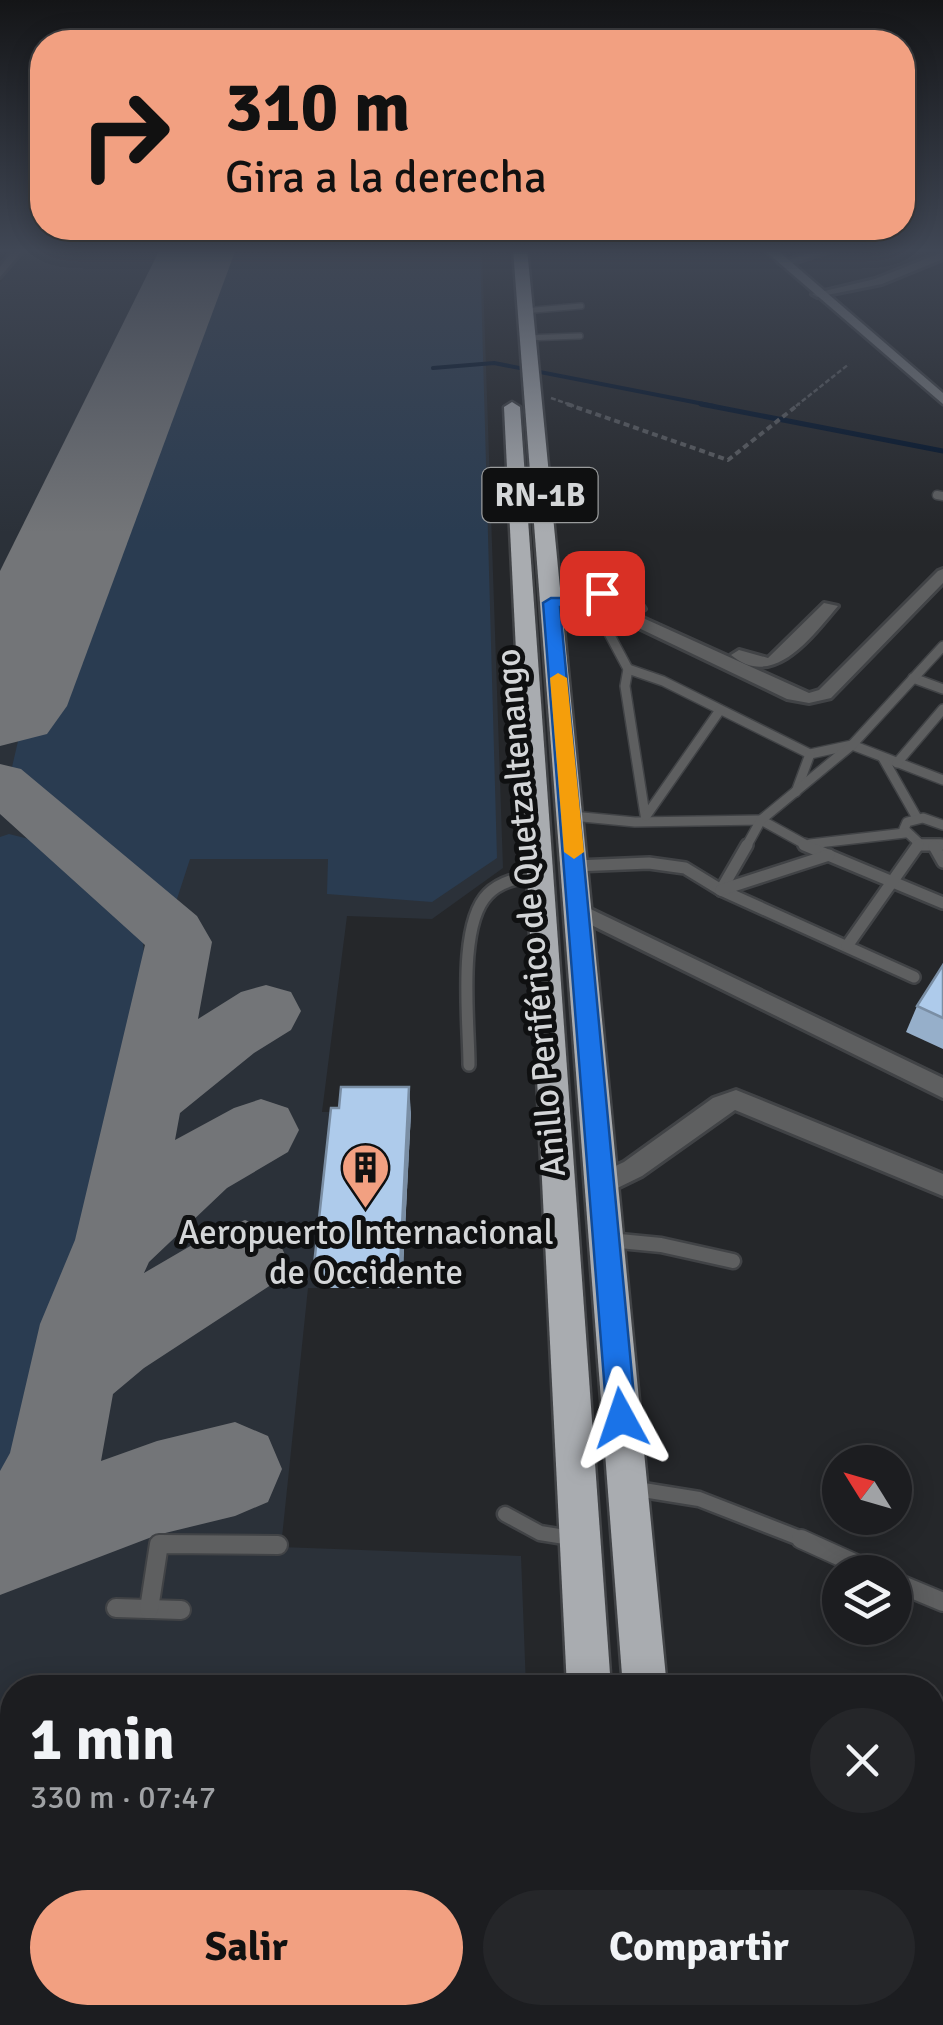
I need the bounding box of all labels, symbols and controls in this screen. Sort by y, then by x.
text: 310 m [225,64,410,150]
icon: right [60,70,190,200]
text: Gira a la derecha [225,150,547,205]
road number: RN-1B [482,468,598,522]
pin [560,551,645,636]
icon: arrive [575,566,630,621]
street label: Anillo Periférico de Quetzaltenango [486,647,575,1179]
building icon: Aeropuerto Internacional de Occidente [340,1142,392,1210]
place label: Aeropuerto Internacional de Occidente [178,1211,554,1294]
position arrow [569,1366,673,1470]
north arrow [822,1445,912,1535]
map controls [822,1445,912,1645]
button: layers [822,1555,912,1645]
text: 1 min [30,1703,175,1777]
button: close [810,1708,915,1813]
text: 330 m · 07:47 [30,1778,216,1817]
button: Salir [30,1890,463,2005]
button: Compartir [483,1890,915,2005]

